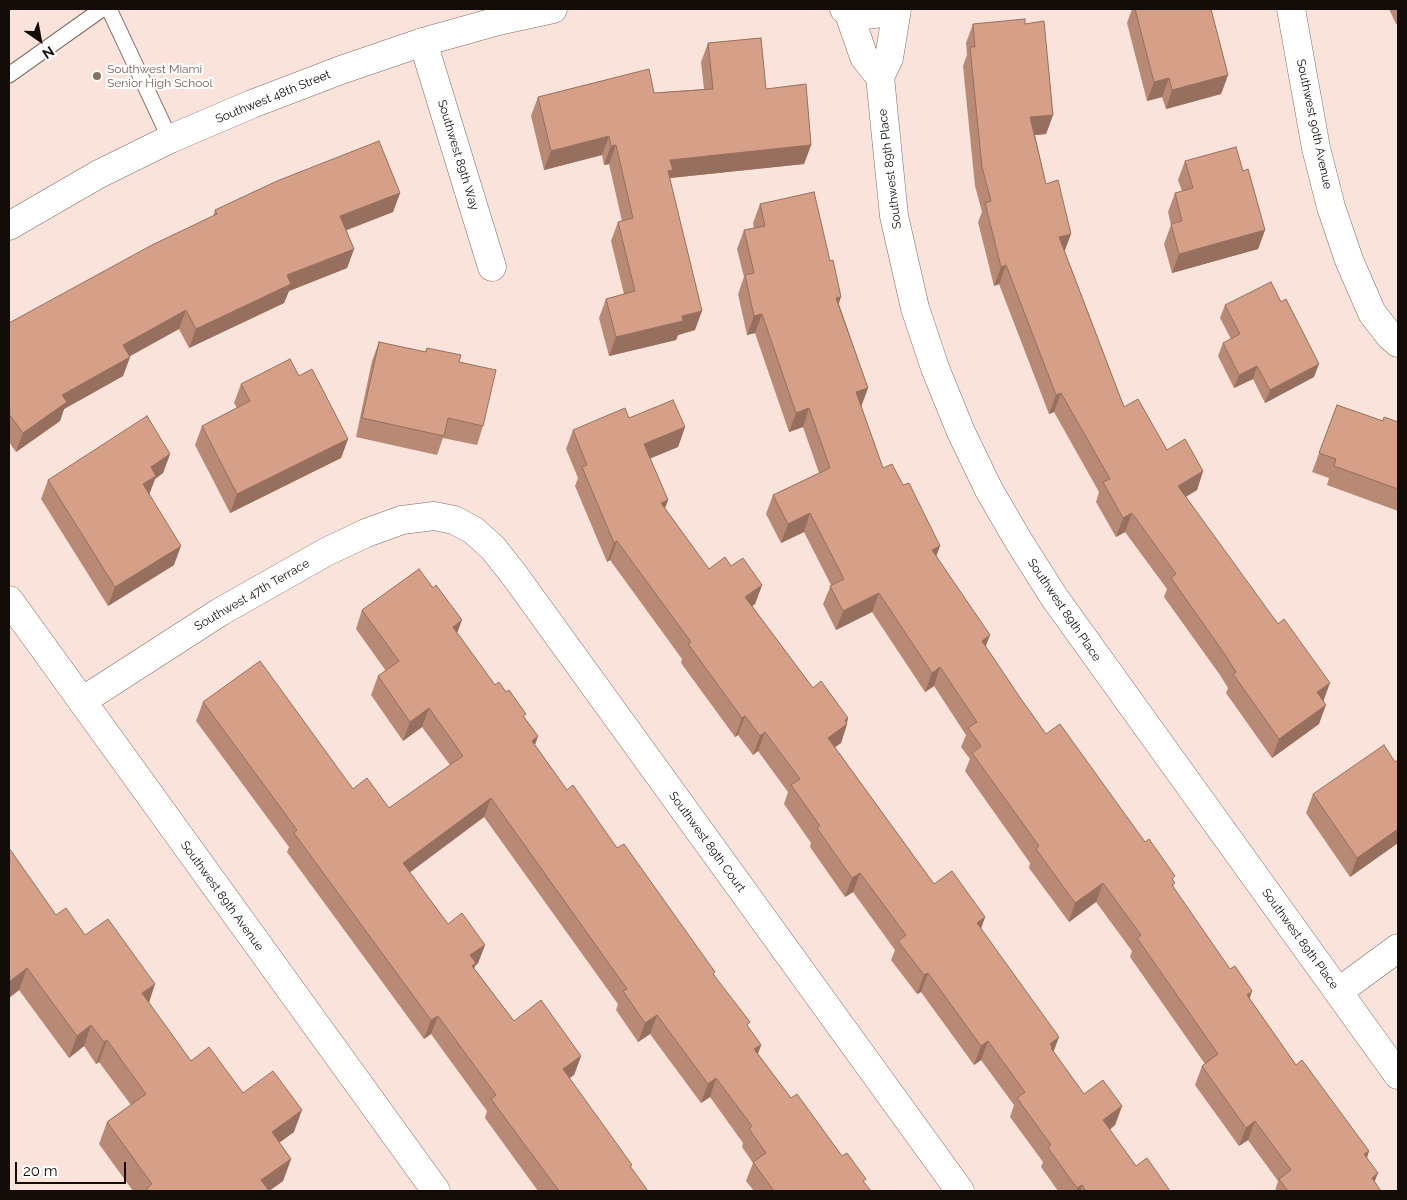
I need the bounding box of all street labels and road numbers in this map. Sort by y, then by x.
street label: Southwest 90th Avenue [1293,58,1335,190]
street label: Southwest 48th Street [213,67,333,127]
street label: Southwest 89th Way [434,98,482,212]
street label: Southwest 89th Place [875,108,905,230]
street label: Southwest 47th Terrace [192,556,312,634]
street label: Southwest 89th Place [1024,556,1104,664]
street label: Southwest 89th Court [666,789,748,895]
street label: Southwest 89th Avenue [177,838,267,954]
street label: Southwest 89th Place [1259,886,1341,992]

